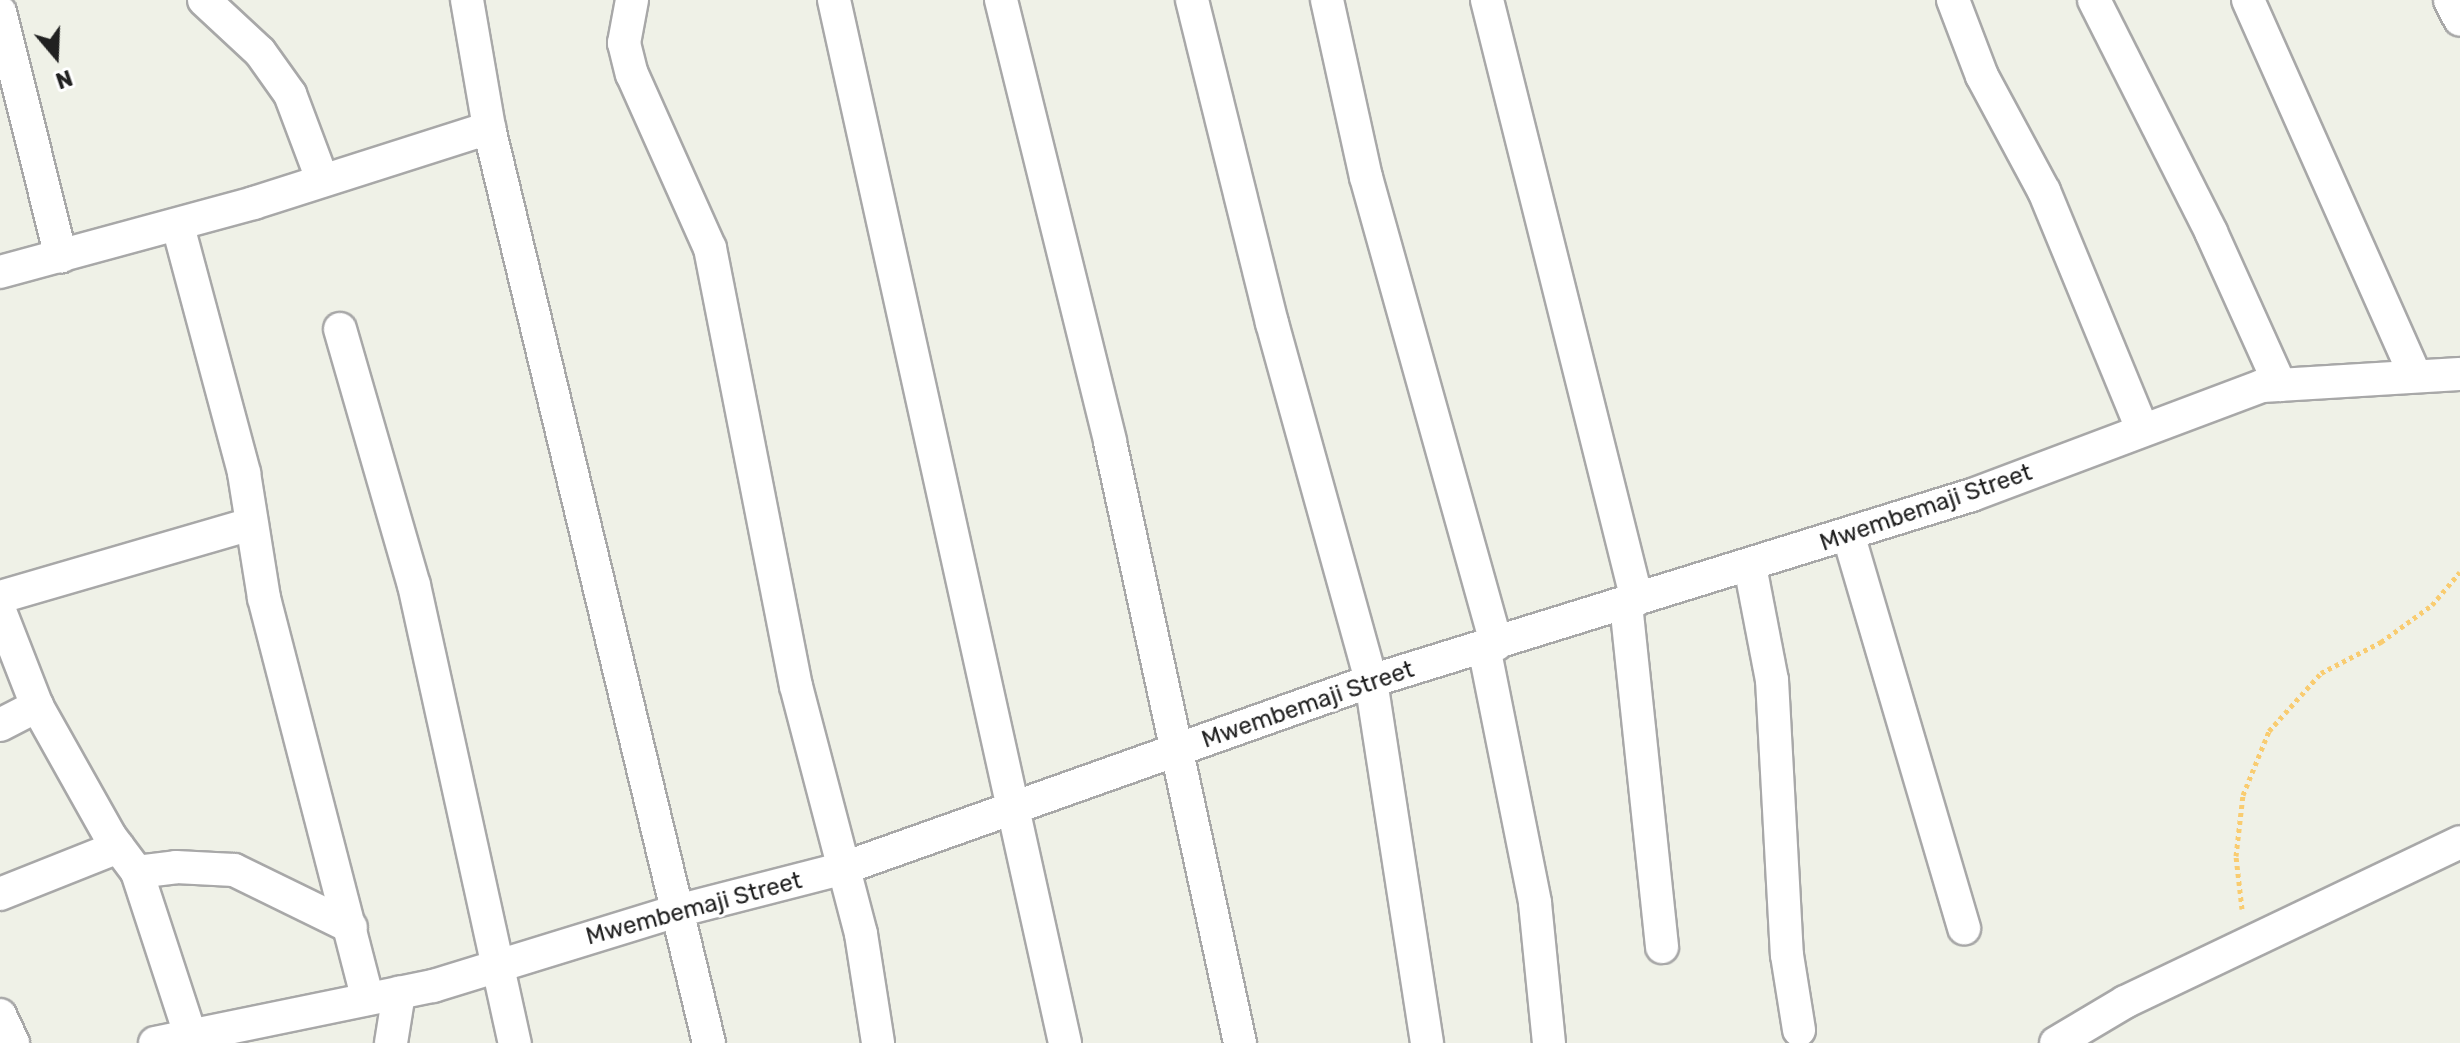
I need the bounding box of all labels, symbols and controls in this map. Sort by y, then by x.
north arrow [16,16,96,96]
text: N [52,64,76,95]
street label: Mwembemaji Street [1816,458,2036,558]
street label: Mwembemaji Street [1198,655,1418,755]
street label: Mwembemaji Street [583,866,805,952]

